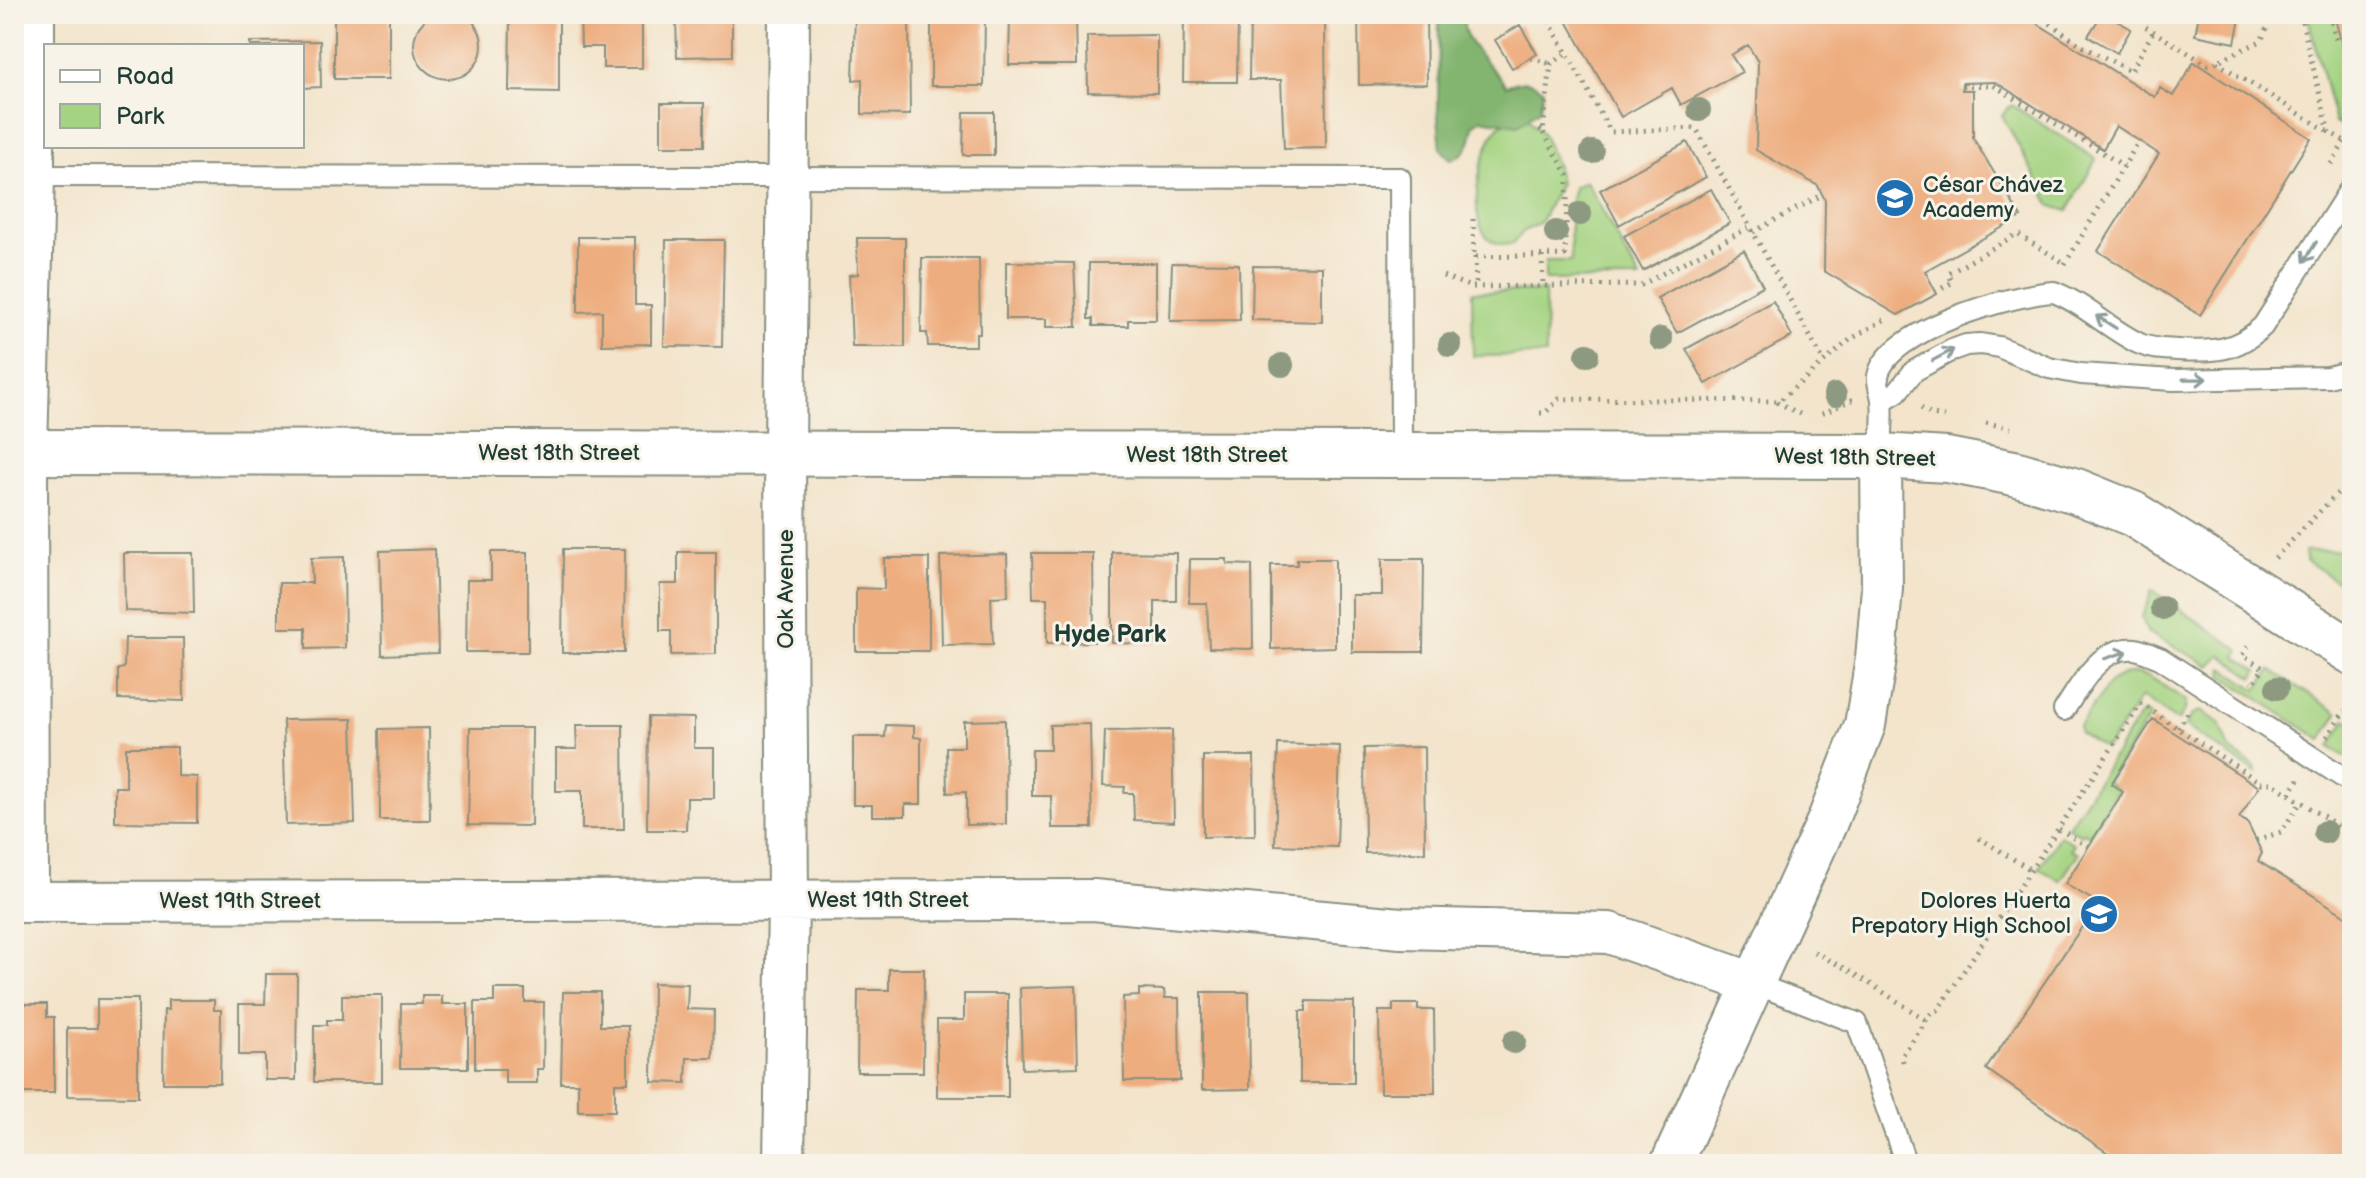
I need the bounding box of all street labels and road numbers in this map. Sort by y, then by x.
street label: West 18th Street [478,440,640,467]
street label: West 18th Street [1126,442,1288,469]
street label: West 18th Street [1774,443,1936,473]
street label: Oak Avenue [773,529,800,649]
street label: West 19th Street [807,887,969,914]
street label: West 19th Street [159,888,321,915]

